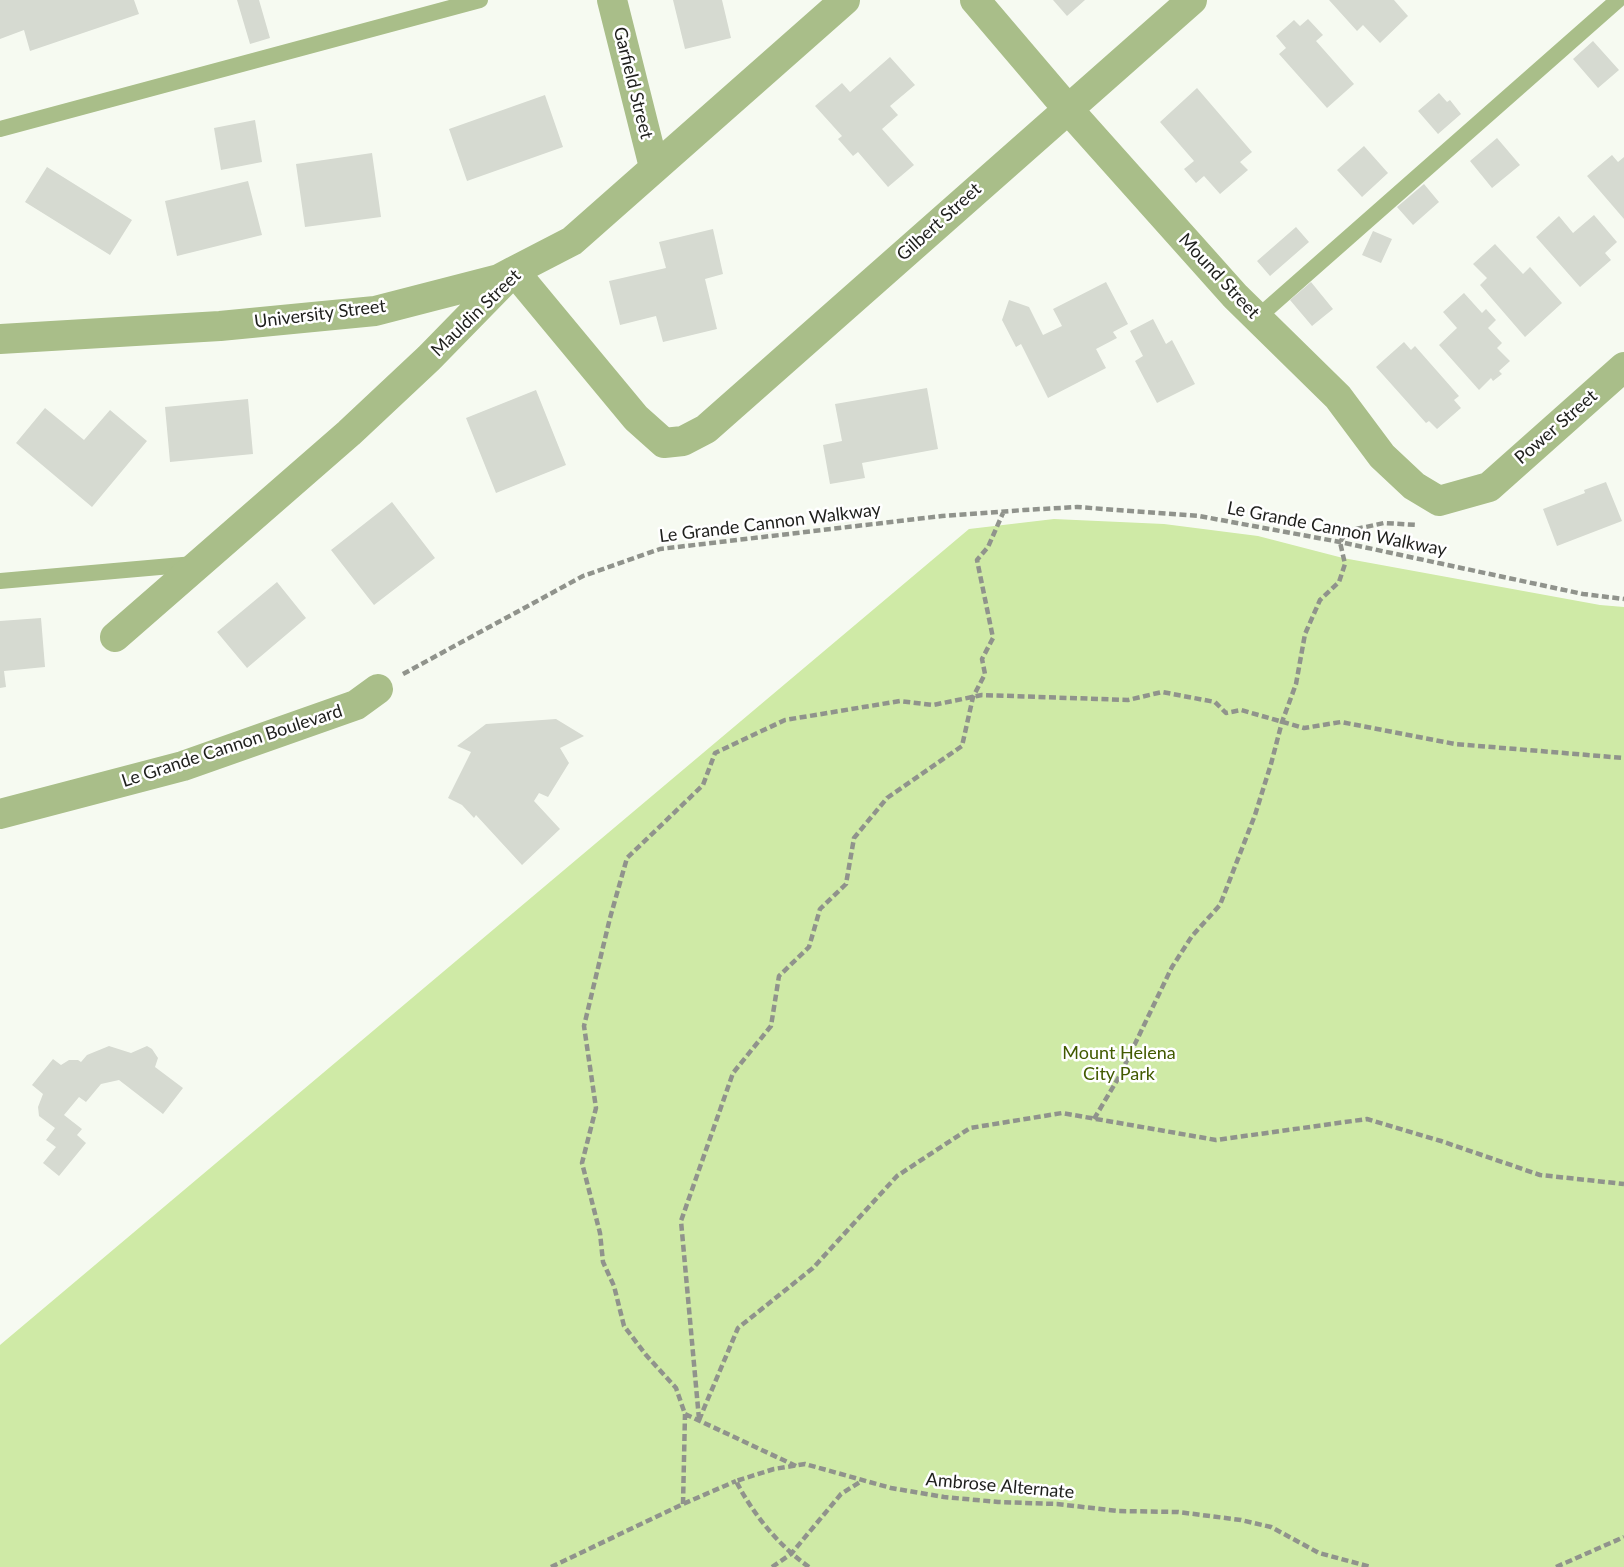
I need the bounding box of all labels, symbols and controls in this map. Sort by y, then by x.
street label: Garfield Street [609,25,657,141]
street label: Gilbert Street [892,178,986,266]
street label: Mound Street [1174,229,1264,323]
street label: Mauldin Street [427,265,525,361]
street label: University Street [253,295,387,333]
street label: Power Street [1510,385,1602,469]
street label: Le Grande Cannon Walkway [1225,497,1449,561]
street label: Le Grande Cannon Walkway [658,499,882,547]
street label: Le Grande Cannon Boulevard [119,700,345,792]
park label: Mount Helena City Park [1062,1042,1176,1084]
street label: Ambrose Alternate [925,1469,1075,1503]

